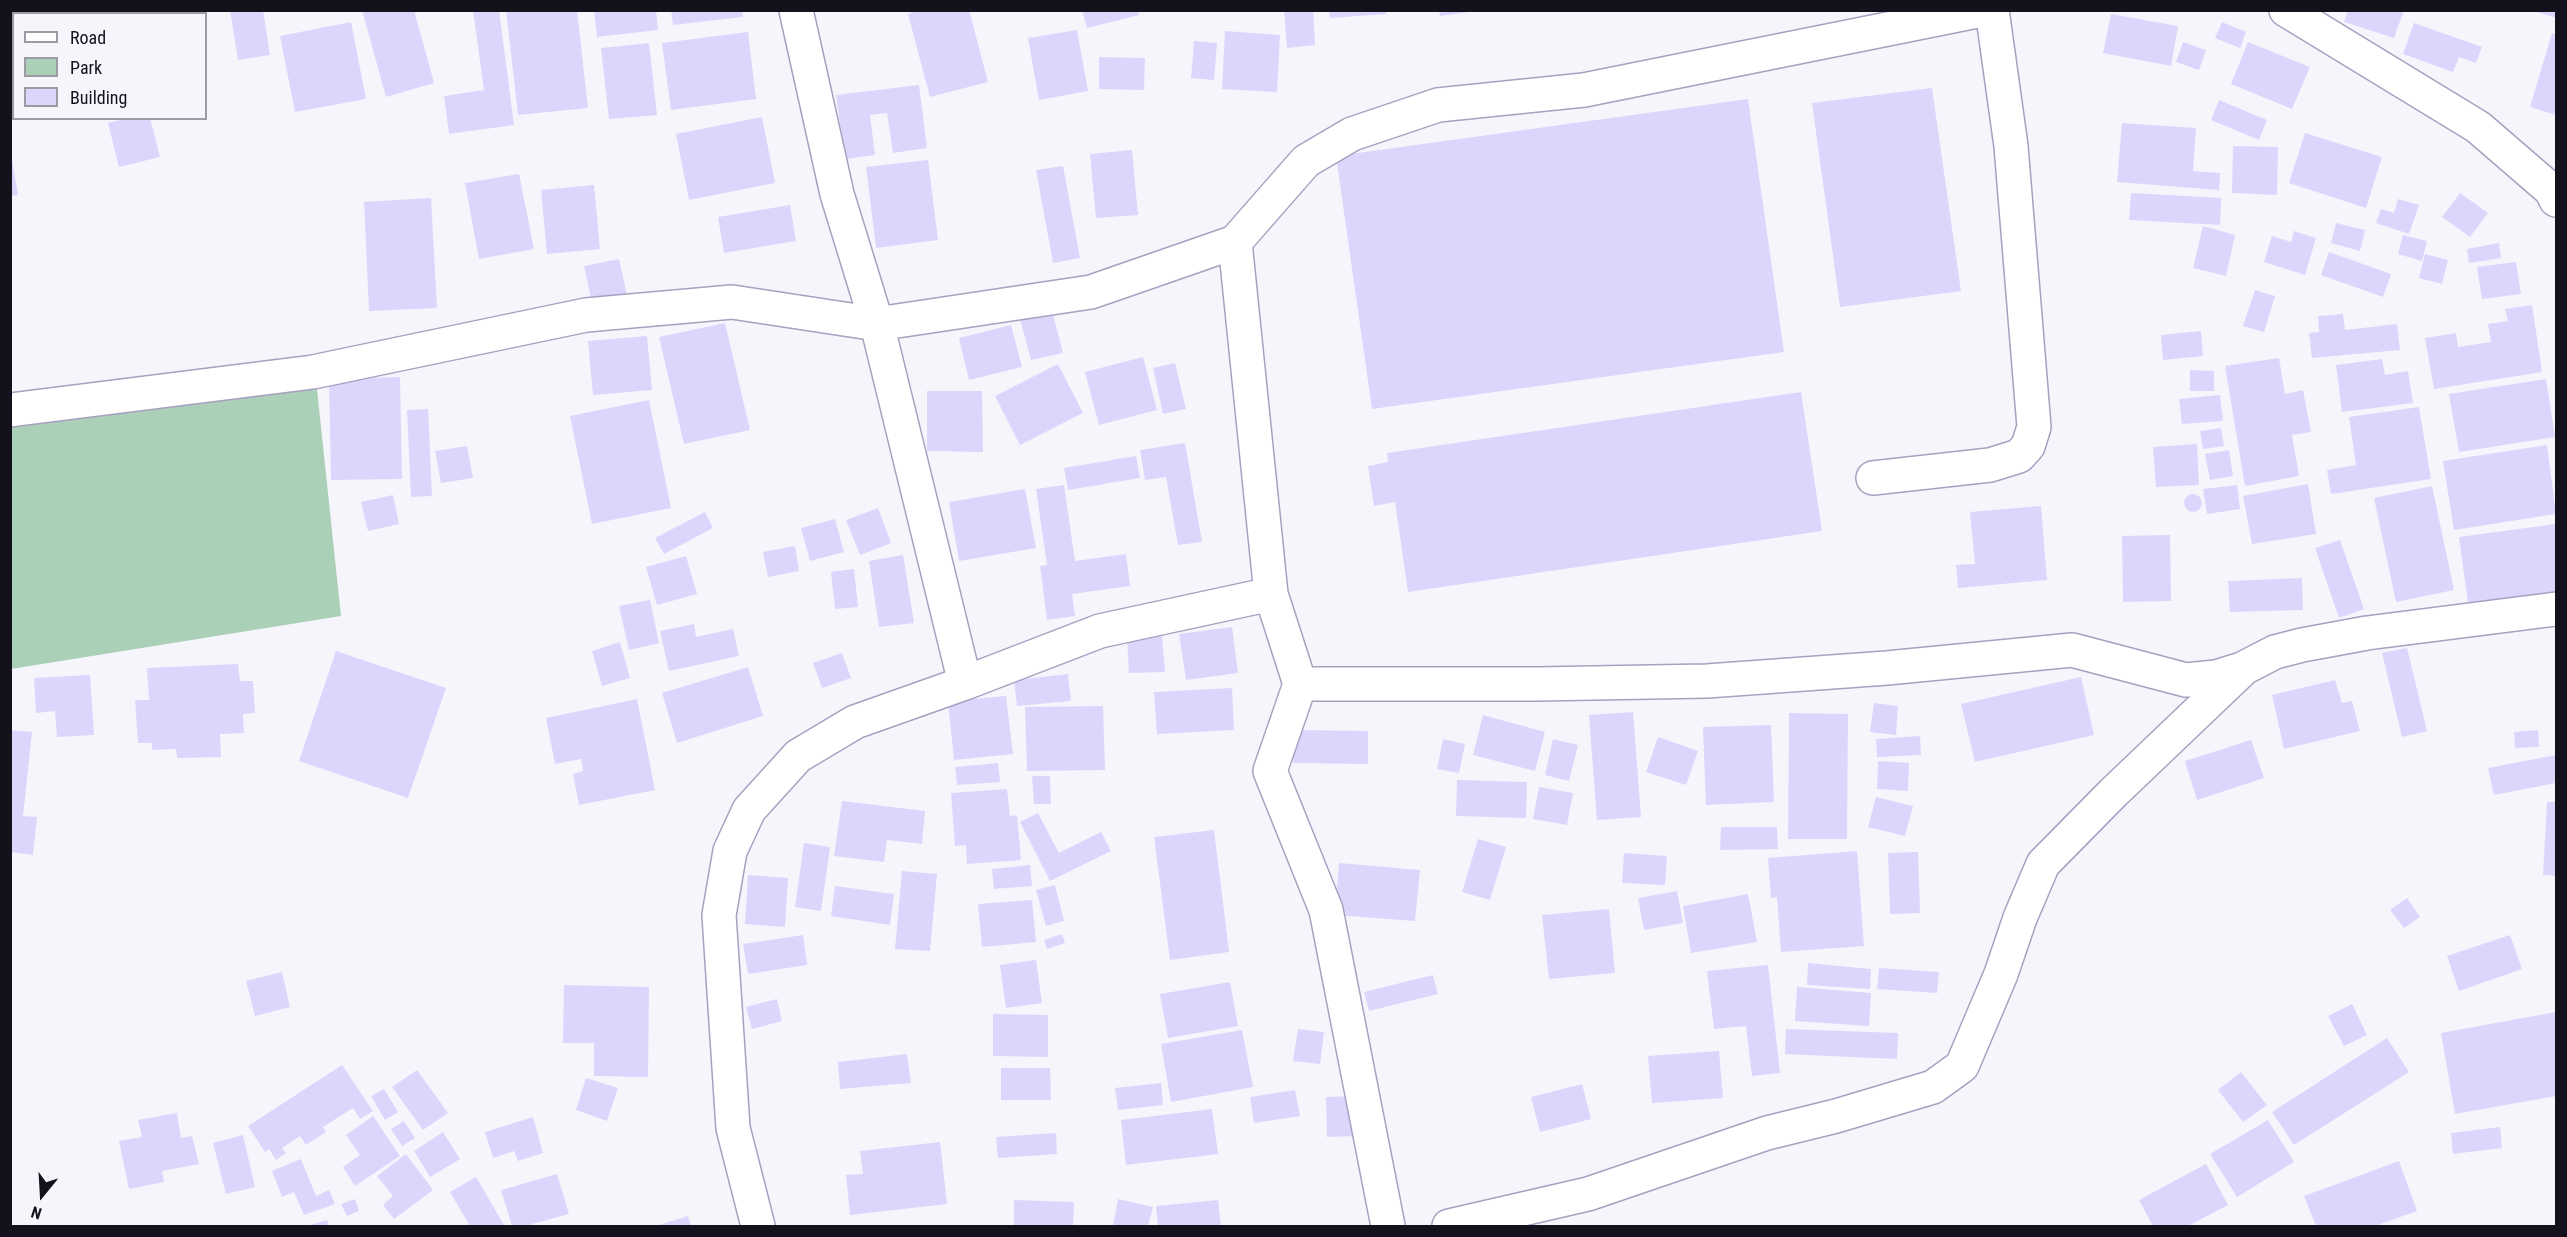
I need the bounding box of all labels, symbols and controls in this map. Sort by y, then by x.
legend [12,12,207,120]
text: Road [70,27,106,48]
text: Park [70,57,102,78]
text: Building [70,87,127,108]
north arrow [12,1165,72,1225]
text: N [29,1202,44,1223]

